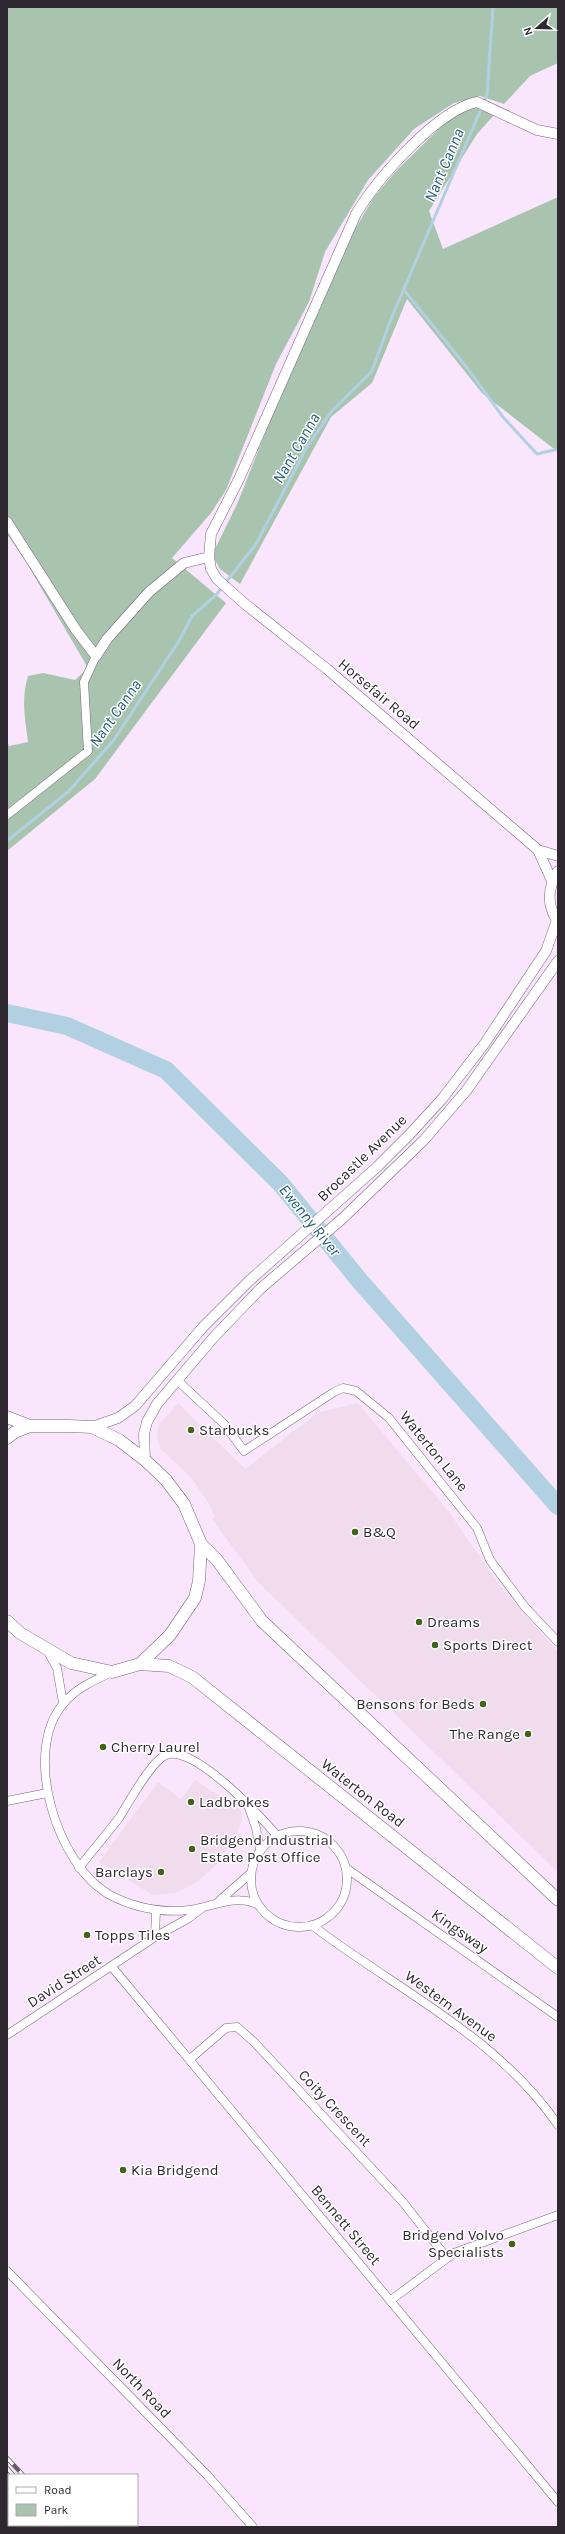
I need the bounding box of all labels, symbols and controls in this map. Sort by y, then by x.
north arrow [517,8,557,48]
text: N [521,25,536,37]
water label: Nant Canna [420,125,468,205]
water label: Nant Canna [268,410,324,486]
street label: Horsefair Road [335,655,423,733]
water label: Nant Canna [85,676,145,750]
street label: Brocastle Avenue [314,1111,410,1205]
water label: Ewenny River [275,1180,345,1260]
street label: Waterton Lane [396,1407,472,1495]
place label: Starbucks [199,1421,269,1439]
marker: Starbucks [186,1425,196,1435]
place label: B&Q [363,1523,396,1541]
marker: B&Q [350,1527,360,1537]
place label: Dreams [427,1613,480,1631]
marker: Dreams [414,1617,424,1627]
place label: Sports Direct [443,1636,533,1654]
marker: Sports Direct [430,1640,440,1650]
place label: Bensons for Beds [356,1695,475,1713]
marker: Bensons for Beds [478,1699,488,1709]
place label: The Range [450,1725,520,1743]
marker: The Range [523,1729,533,1739]
place label: Cherry Laurel [111,1738,200,1756]
marker: Cherry Laurel [98,1742,108,1752]
street label: Waterton Road [318,1755,408,1831]
place label: Ladbrokes [199,1793,270,1811]
marker: Ladbrokes [186,1797,196,1807]
place label: Bridgend Industrial Estate Post Office [200,1831,333,1866]
marker: Bridgend Industrial Estate Post Office [187,1844,197,1854]
place label: Barclays [95,1863,153,1881]
marker: Barclays [156,1867,166,1877]
street label: Kingsway [428,1905,492,1957]
place label: Topps Tiles [95,1926,170,1944]
marker: Topps Tiles [82,1930,92,1940]
street label: David Street [24,1950,104,2011]
street label: Western Avenue [402,1967,500,2045]
street label: Coity Crescent [295,2066,375,2150]
place label: Kia Bridgend [131,2161,219,2179]
marker: Kia Bridgend [118,2165,128,2175]
street label: Bennett Street [307,2181,385,2269]
place label: Bridgend Volvo Specialists [402,2226,504,2261]
marker: Bridgend Volvo Specialists [507,2239,517,2249]
street label: North Road [109,2354,175,2422]
legend [8,2474,138,2526]
text: Road [44,2483,72,2497]
text: Park [44,2503,69,2517]

